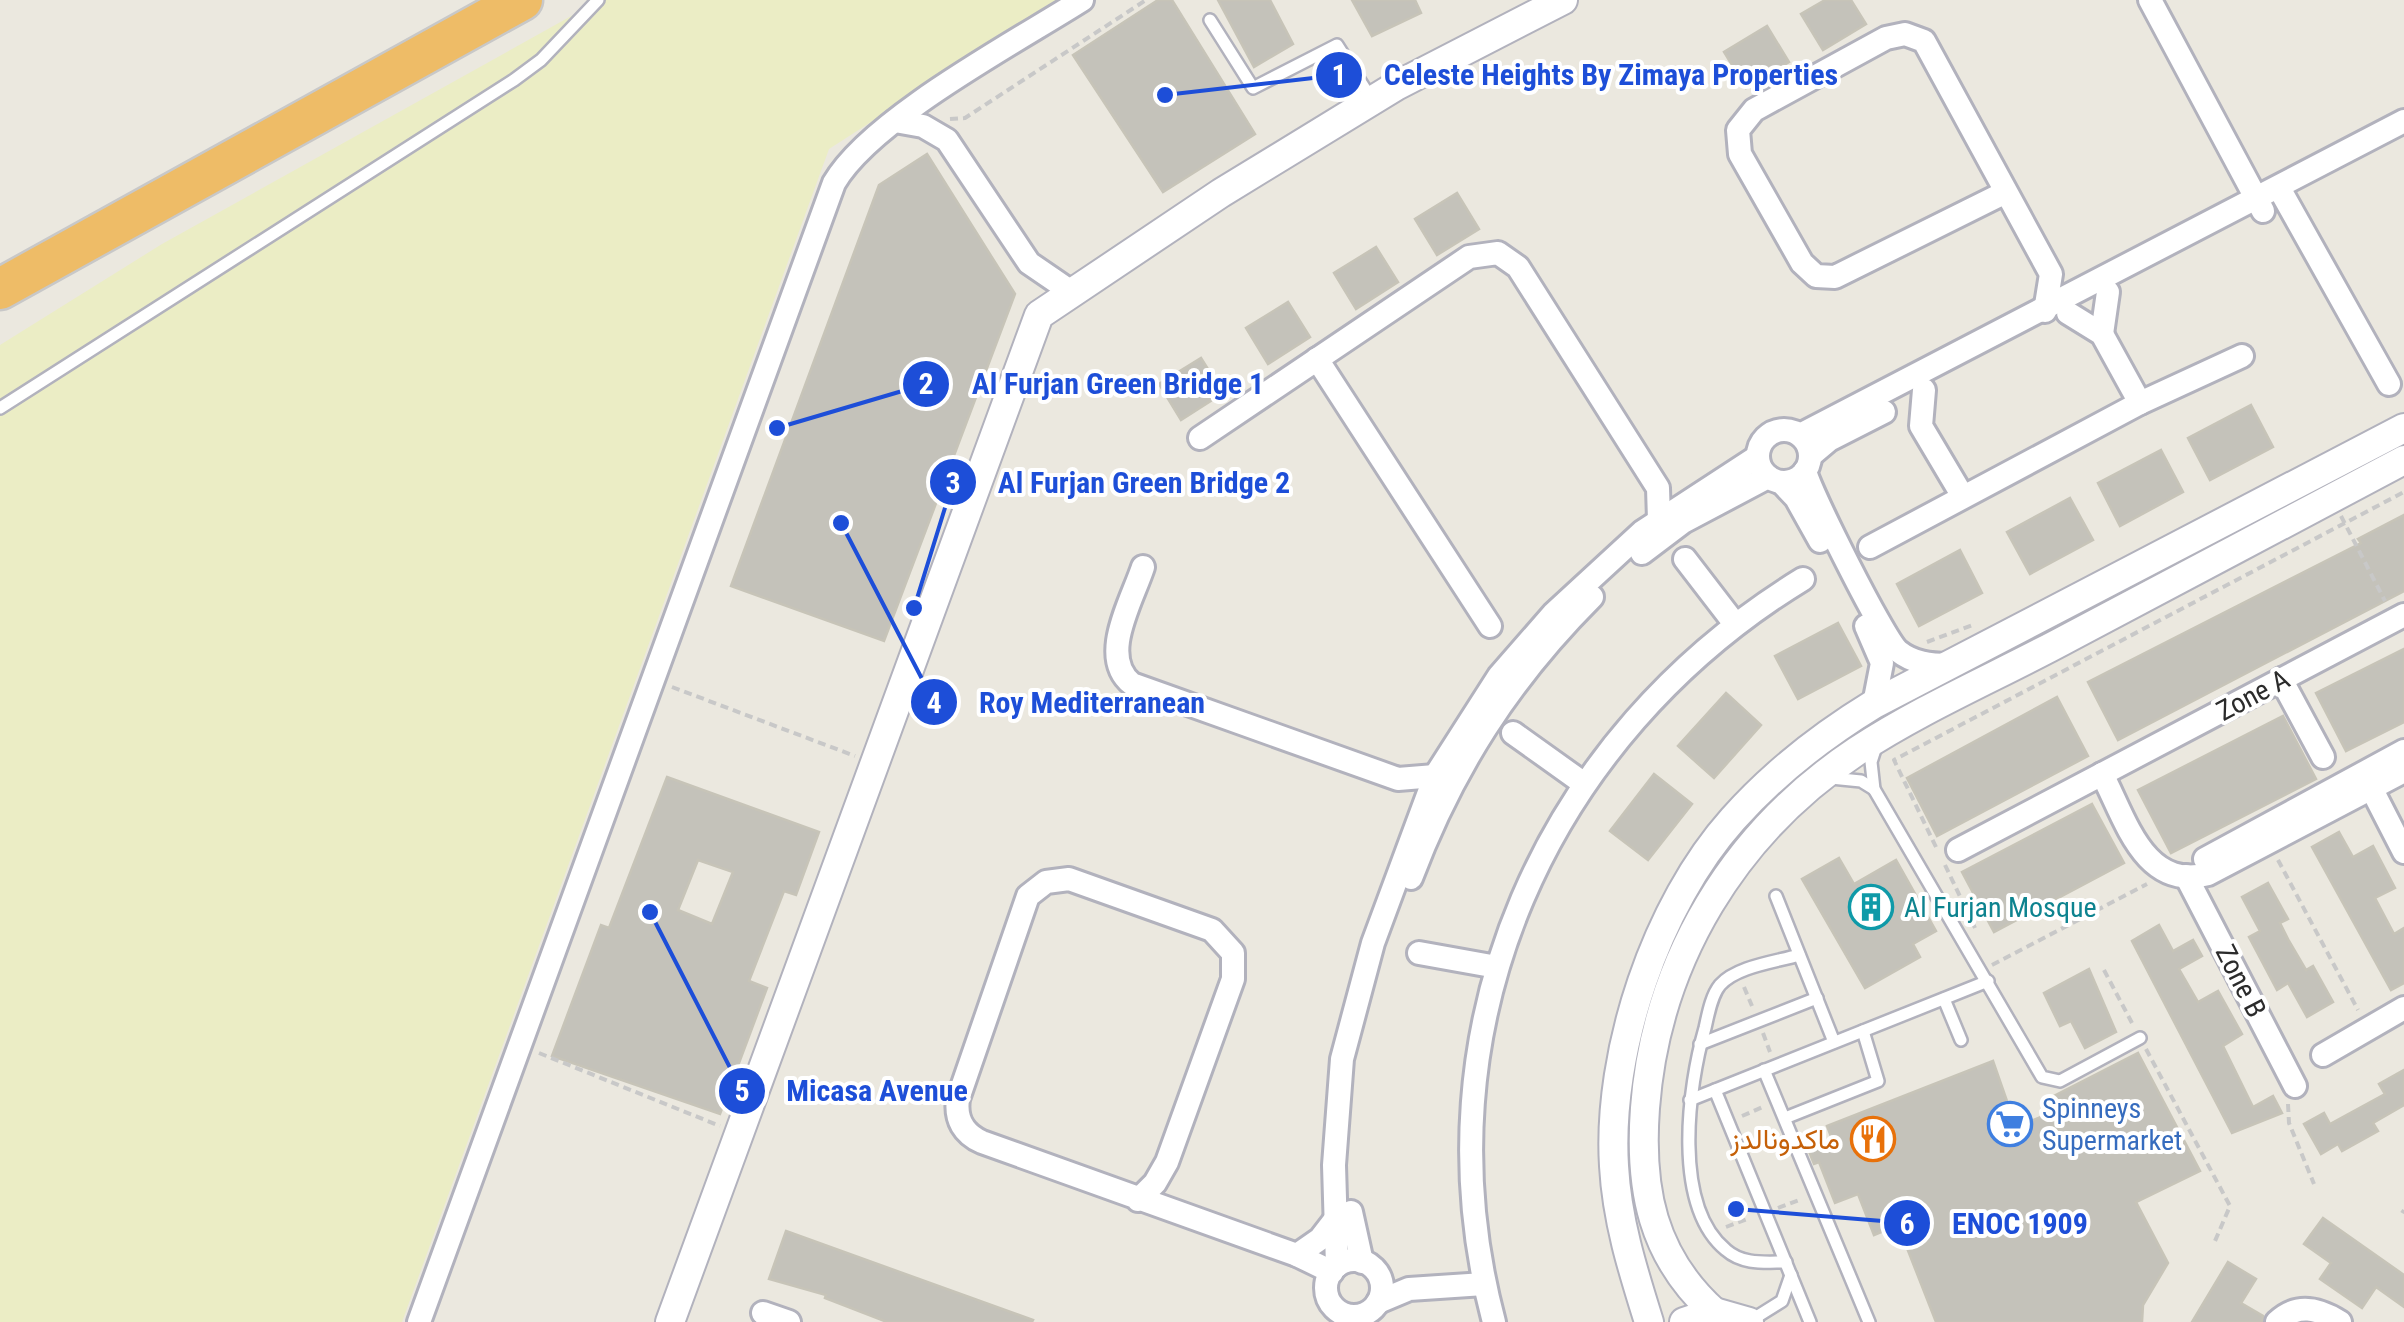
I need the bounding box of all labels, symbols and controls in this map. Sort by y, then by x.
callout: Celeste Heights By Zimaya Properties [1314,45,1858,105]
text: 1 [1331,57,1347,92]
text: Celeste Heights By Zimaya Properties [1384,57,1838,92]
callout: Al Furjan Green Bridge 1 [901,354,1284,414]
text: 2 [918,366,934,401]
text: Al Furjan Green Bridge 1 [972,366,1264,401]
callout: Al Furjan Green Bridge 2 [928,452,1311,512]
text: 3 [945,465,961,500]
text: Al Furjan Green Bridge 2 [998,465,1290,500]
street label: Zone A [2211,662,2295,728]
callout: Roy Mediterranean [909,672,1226,732]
text: 4 [926,685,942,720]
text: Roy Mediterranean [979,685,1205,720]
building icon: Al Furjan Mosque [1848,884,1894,930]
place label: Al Furjan Mosque [1904,891,2097,924]
street label: Zone B [2209,939,2273,1023]
callout: Micasa Avenue [717,1061,988,1121]
text: 5 [734,1073,750,1108]
text: Micasa Avenue [786,1073,968,1108]
place label: Spinneys Supermarket [2042,1092,2182,1157]
supermarket icon: Spinneys Supermarket [1987,1101,2033,1147]
restaurant icon: ماكدونالدز [1850,1116,1896,1162]
place label: ماكدونالدز [1729,1123,1840,1157]
callout: ENOC 1909 [1882,1193,2108,1253]
text: 6 [1899,1206,1915,1241]
text: ENOC 1909 [1952,1206,2088,1241]

